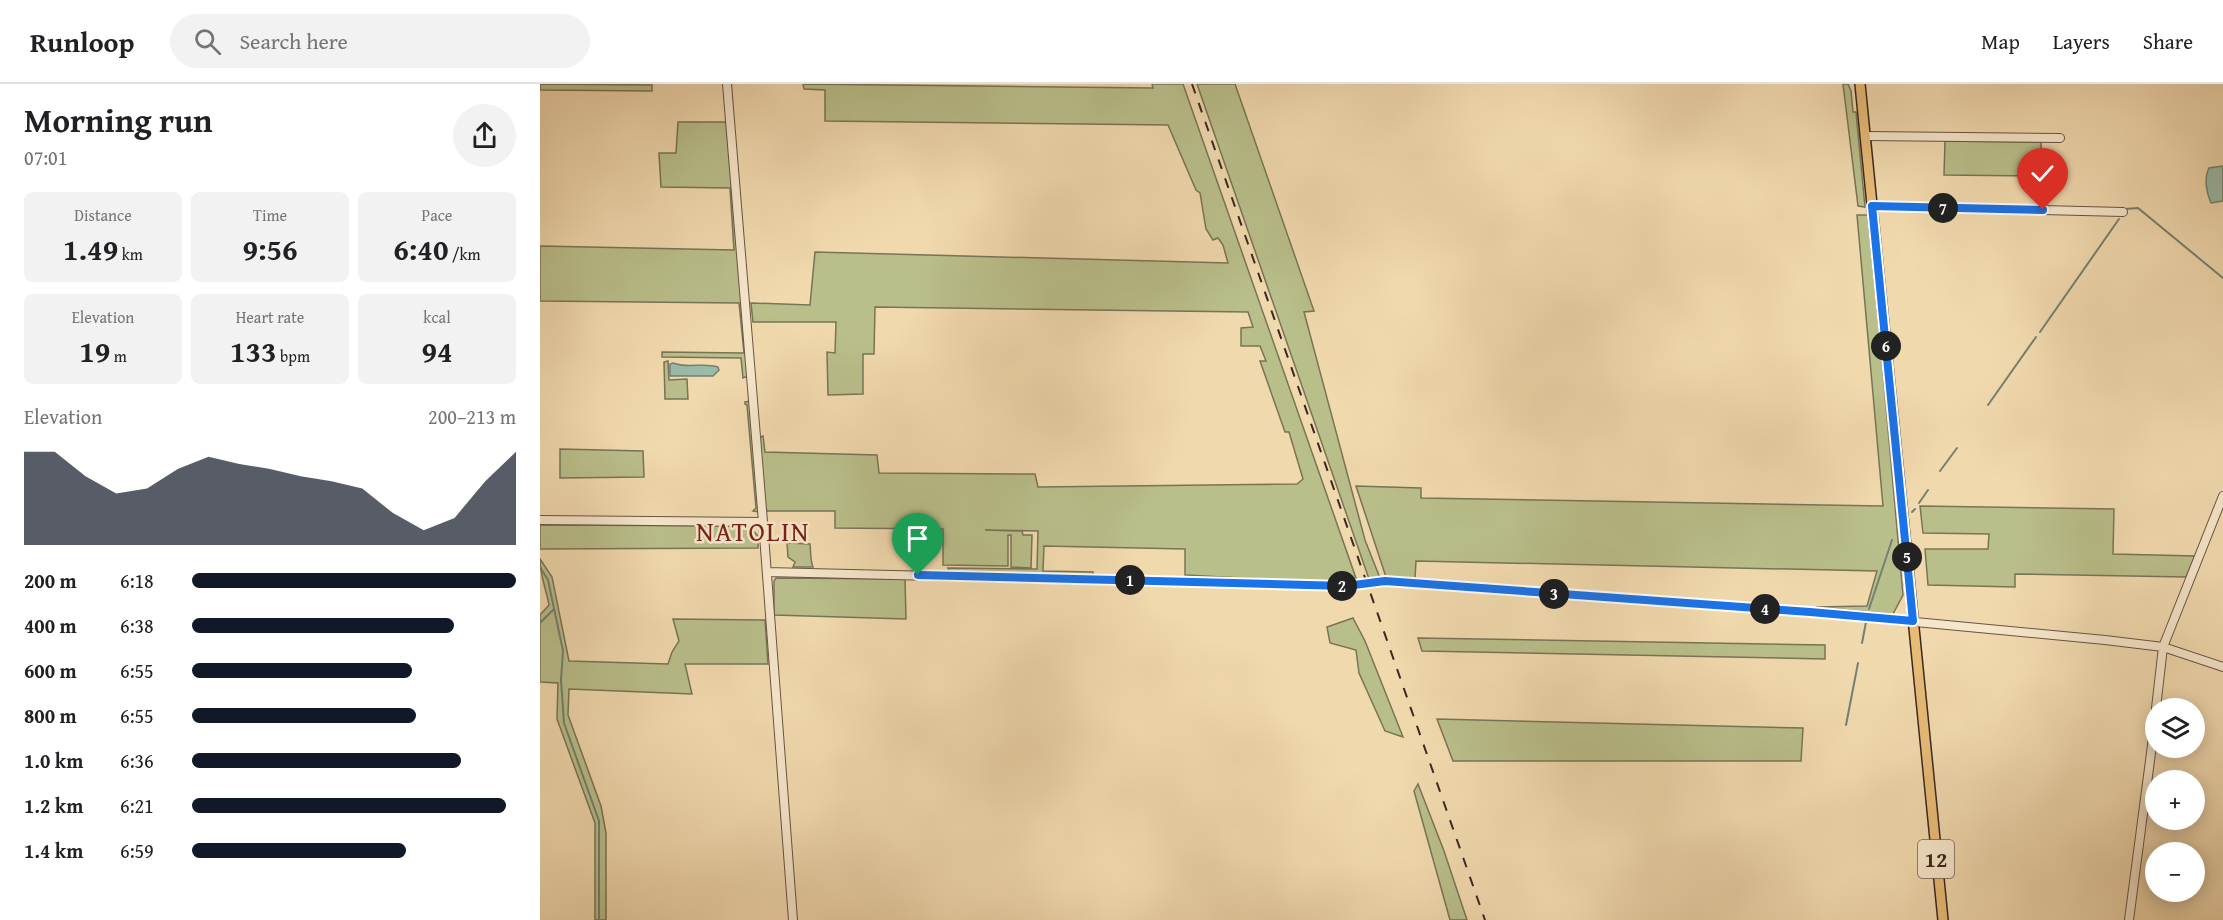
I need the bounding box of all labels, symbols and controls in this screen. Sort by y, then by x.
search box [170,14,590,68]
text: Runloop [30,21,134,62]
icon: search [191,25,224,58]
text: Search here [239,25,348,57]
text: Map [1981,26,2020,57]
text: Layers [2053,26,2110,57]
text: Share [2143,26,2193,57]
text: Morning run [24,96,213,144]
button: share [453,104,516,167]
text: 07:01 [24,143,67,172]
pin [2017,148,2068,210]
icon: check [2026,157,2059,190]
pin: 7 [1928,193,1958,223]
text: 7 [1939,196,1947,220]
text: Distance [74,203,132,227]
text: Time [253,203,287,227]
text: Pace [422,203,452,227]
text: 1.49 [63,227,118,271]
text: 9:56 [242,227,298,271]
text: 6:40 [393,227,448,271]
text: km [118,242,143,266]
text: /km [448,242,481,266]
text: Elevation [72,305,134,329]
text: Heart rate [236,305,304,329]
text: kcal [423,305,451,329]
text: 19 [79,329,110,373]
text: 133 [230,329,277,373]
text: 94 [421,329,453,373]
pin: 6 [1871,331,1901,361]
text: 6 [1882,334,1890,358]
text: m [110,344,127,368]
text: bpm [277,344,310,368]
text: Elevation [24,402,102,431]
text: 200–213 m [428,402,516,431]
district label: NATOLIN [696,511,810,551]
pin [892,513,943,575]
icon: arrive [901,522,934,555]
pin: 5 [1892,542,1922,572]
text: 5 [1903,545,1911,569]
pin: 1 [1115,565,1145,595]
text: 200 m [24,566,77,595]
text: 6:18 [120,566,154,595]
text: 1 [1126,568,1134,592]
pin: 2 [1327,571,1357,601]
text: 2 [1338,574,1346,598]
pin: 3 [1539,579,1569,609]
text: 3 [1550,582,1558,606]
pin: 4 [1750,594,1780,624]
text: 4 [1761,597,1769,621]
text: 400 m [24,611,77,640]
text: 6:38 [120,611,154,640]
text: 600 m [24,656,77,685]
text: 6:55 [120,656,154,685]
map controls [2145,698,2205,902]
button: layers [2145,698,2205,758]
text: 800 m [24,701,77,730]
text: 6:55 [120,701,154,730]
text: 1.0 km [24,746,83,775]
text: 6:36 [120,746,154,775]
button: + [2145,770,2205,830]
text: 1.2 km [24,791,83,820]
text: 6:21 [120,791,154,820]
text: 1.4 km [24,836,83,865]
text: 6:59 [120,836,154,865]
road number: 12 [1918,840,1954,878]
button: − [2145,842,2205,902]

